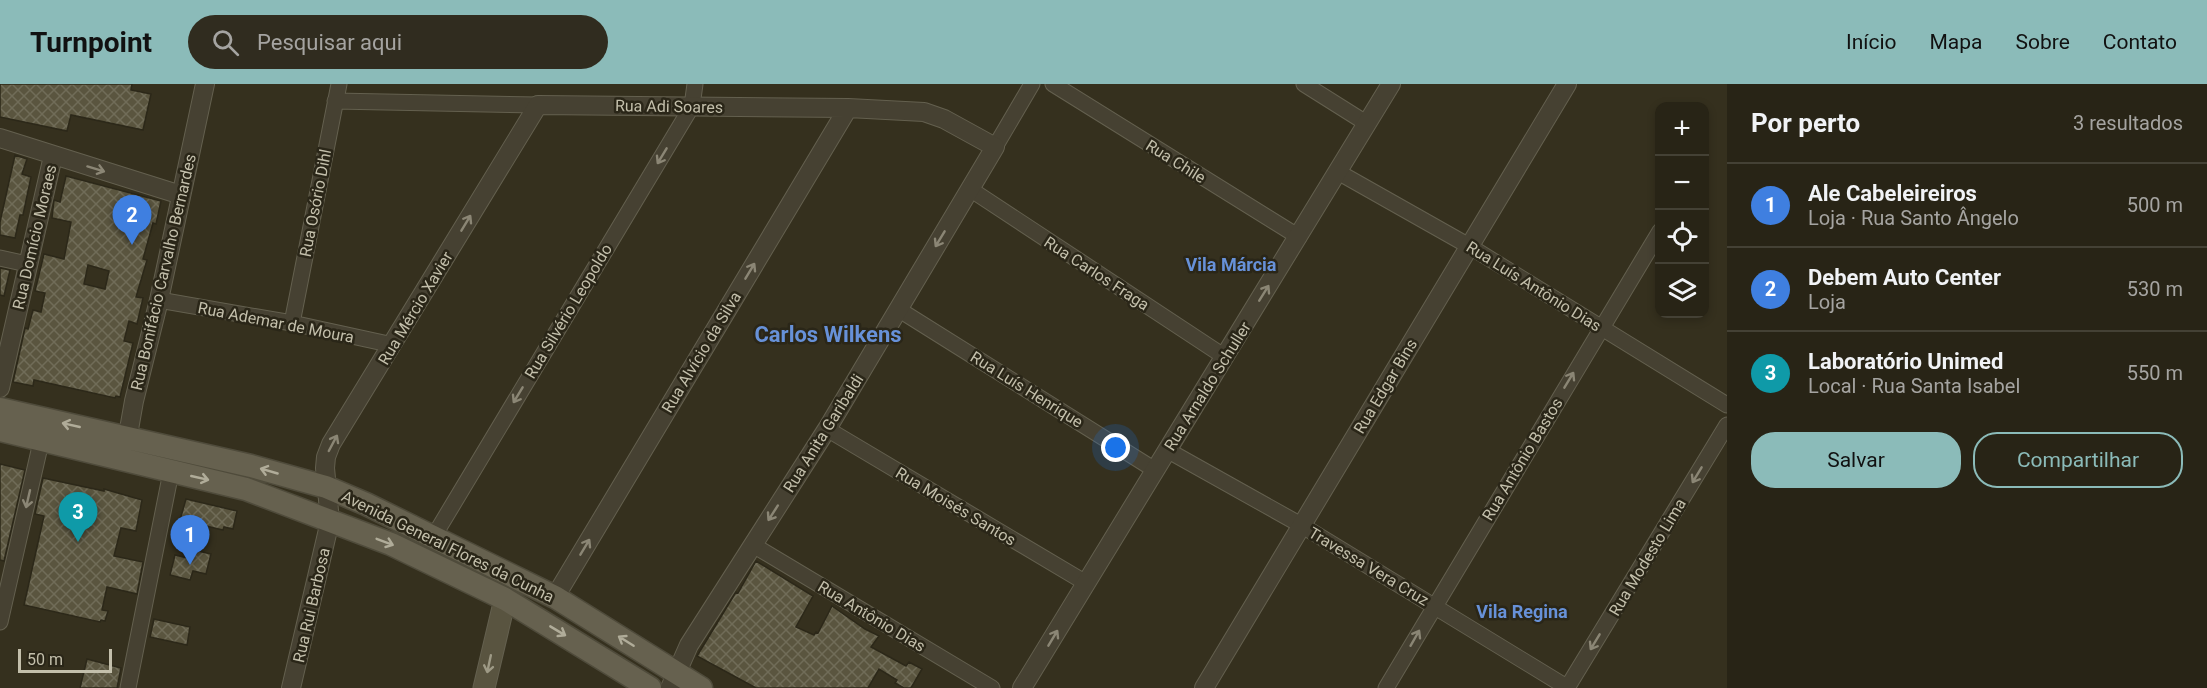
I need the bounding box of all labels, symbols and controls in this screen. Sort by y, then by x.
search box [188,15,608,69]
text: Turnpoint [30,26,152,59]
icon: search [209,26,242,59]
text: Pesquisar aqui [257,30,402,55]
text: Início [1846,30,1897,54]
text: Mapa [1930,30,1983,54]
text: Sobre [2016,30,2070,54]
text: Contato [2103,30,2177,54]
street label: Rua Adi Soares [615,96,723,117]
map controls [1655,102,1709,318]
button: + [1655,102,1709,156]
text: Por perto [1751,108,1860,138]
text: 3 resultados [2073,111,2183,135]
street label: Rua Chile [1142,136,1209,187]
one-way arrow [655,147,667,164]
street label: Rua Osório Dihl [296,148,335,259]
street label: Rua Bonifácio Carvalho Bernardes [127,152,200,392]
button: − [1655,156,1709,210]
street label: Rua Domício Moraes [9,163,60,311]
one-way arrow [86,164,105,175]
text: Ale Cabeleireiros [1808,181,1977,206]
text: 1 [1765,193,1776,217]
text: 500 m [2127,193,2183,217]
pin: 2 [112,196,152,245]
text: Loja · Rua Santo Ângelo [1808,206,2019,230]
button: locate [1655,210,1709,264]
one-way arrow [461,215,473,232]
one-way arrow [933,230,945,247]
street label: Rua Carlos Fraga [1041,232,1153,314]
street label: Rua Luís Antônio Dias [1463,237,1605,336]
street label: Rua Silvério Leopoldo [521,241,616,382]
street label: Rua Mércio Xavier [374,248,457,368]
district label: Vila Márcia [1186,254,1277,275]
one-way arrow [744,263,756,280]
button: layers [1655,264,1709,318]
text: Debem Auto Center [1808,265,2001,290]
text: 2 [1765,277,1776,301]
text: 530 m [2127,277,2183,301]
one-way arrow [1259,285,1271,302]
street label: Rua Alvício da Silva [658,288,745,416]
text: Loja [1808,290,1846,314]
street label: Rua Ademar de Moura [196,298,356,347]
street label: Rua Arnaldo Schuller [1160,318,1255,454]
district label: Carlos Wilkens [754,322,902,347]
street label: Rua Edgar Bins [1350,335,1421,437]
street label: Rua Luís Henrique [967,347,1087,432]
text: Laboratório Unimed [1808,349,2003,374]
text: 3 [1765,361,1776,385]
text: 550 m [2127,361,2183,385]
street label: Rua Anita Garibaldi [779,371,867,496]
one-way arrow [1564,372,1576,389]
text: Local · Rua Santa Isabel [1808,374,2020,398]
one-way arrow [511,386,523,403]
street label: Rua Antônio Bastos [1478,394,1567,524]
one-way arrow [62,419,81,431]
button: Salvar [1751,432,1961,488]
button: Compartilhar [1973,432,2183,488]
your location [1101,433,1130,462]
one-way arrow [328,435,339,453]
street label: Rua Moisés Santos [892,463,1019,550]
one-way arrow [260,465,279,476]
one-way arrow [1690,466,1702,483]
one-way arrow [190,473,209,485]
street label: Avenida General Flores da Cunha [338,487,557,606]
one-way arrow [21,489,33,508]
pin: 3 [58,492,98,542]
street label: Rua Modesto Lima [1605,495,1690,619]
one-way arrow [767,504,779,521]
pin: 1 [170,516,210,565]
street label: Travessa Vera Cruz [1305,523,1432,610]
one-way arrow [375,537,394,548]
one-way arrow [579,539,591,556]
street label: Rua Rui Barbosa [289,546,334,664]
street label: Rua Antônio Dias [815,577,929,656]
district label: Vila Regina [1476,601,1568,622]
one-way arrow [549,626,566,638]
one-way arrow [1047,630,1059,647]
one-way arrow [1410,630,1422,647]
one-way arrow [1589,633,1601,650]
one-way arrow [618,635,635,647]
scale bar [18,646,112,674]
text: 50 m [27,650,63,669]
one-way arrow [483,654,495,673]

